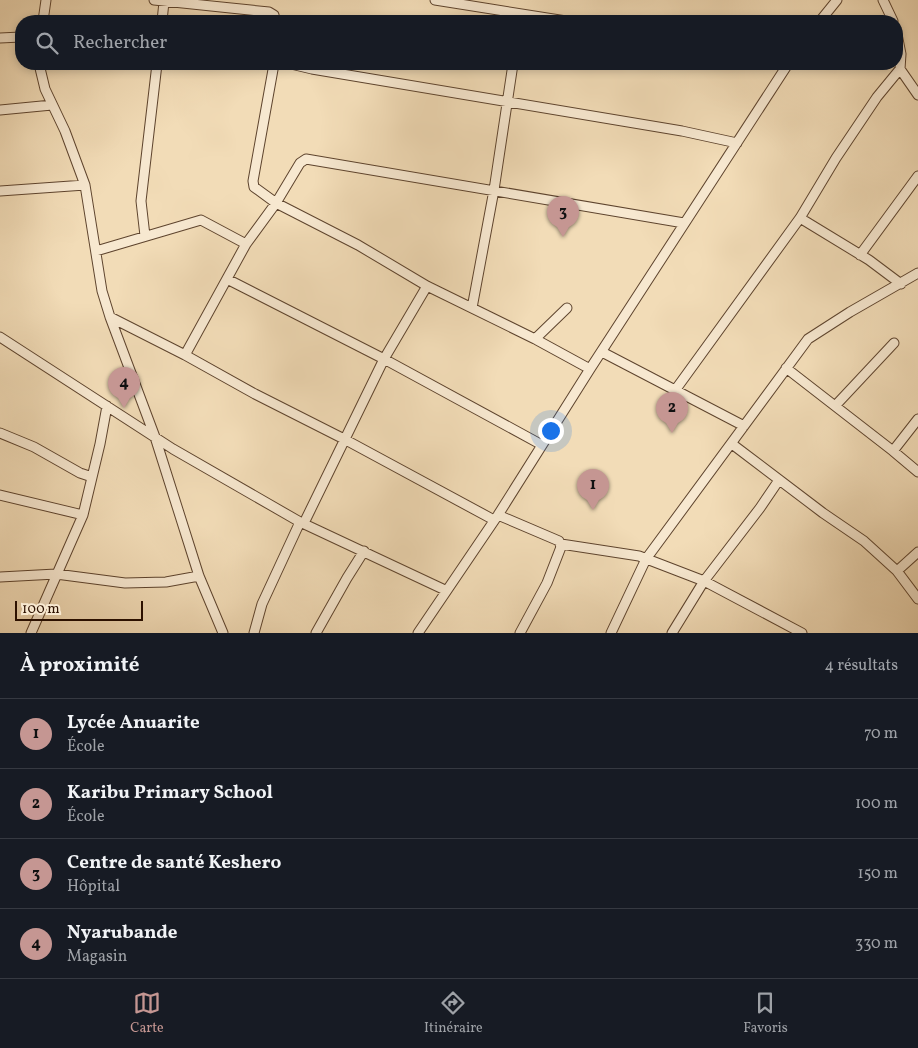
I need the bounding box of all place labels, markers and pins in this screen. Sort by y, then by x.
pin: 3 [547,196,579,237]
pin: 4 [108,367,140,408]
pin: 2 [656,392,688,433]
pin: 1 [577,469,609,510]

